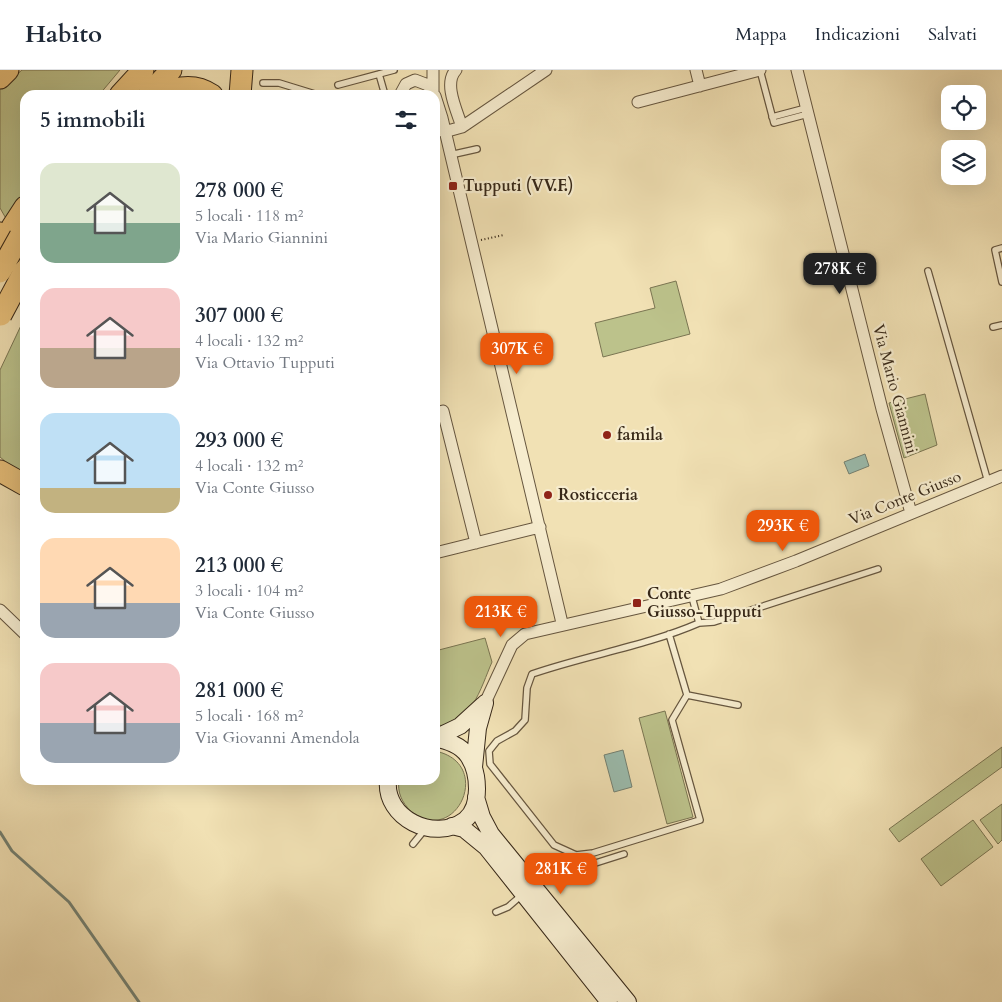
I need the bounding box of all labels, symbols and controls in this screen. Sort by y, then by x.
text: Habito [25,18,102,51]
text: Mappa [735,22,787,47]
text: Indicazioni [815,22,900,47]
text: Salvati [928,22,977,47]
map controls [941,85,986,185]
button: locate [941,85,986,130]
text: 5 immobili [40,106,146,135]
icon: filters [392,106,420,134]
button: layers [941,140,986,185]
place label: Tupputi (VV.F.) [463,175,573,197]
text: 278 000 € [195,176,283,205]
marker: Tupputi (VV.F.) [447,180,459,192]
icon: home [80,183,140,243]
text: 5 locali · 118 m² [195,205,303,227]
text: Via Mario Giannini [195,227,328,249]
pin: 278K € [799,252,881,295]
text: 278K € [814,258,866,280]
text: 307 000 € [195,301,283,330]
icon: home [80,308,140,368]
street label: Via Mario Giannini [867,322,923,457]
text: 4 locali · 132 m² [195,330,303,352]
pin: 307K € [476,332,558,375]
text: 307K € [491,338,543,360]
text: Via Ottavio Tupputi [195,352,335,374]
place label: famila [617,424,663,446]
text: 293 000 € [195,426,283,455]
marker: famila [601,429,613,441]
icon: home [80,433,140,493]
text: 4 locali · 132 m² [195,455,303,477]
street label: Via Conte Giusso [846,465,965,531]
text: Via Conte Giusso [195,477,314,499]
place label: Rosticceria [558,484,638,506]
marker: Rosticceria [542,489,554,501]
pin: 293K € [742,510,824,552]
text: 293K € [757,515,809,537]
text: 213 000 € [195,551,283,580]
icon: home [80,558,140,618]
text: 3 locali · 104 m² [195,580,303,602]
place label: Conte Giusso-Tupputi [647,583,762,623]
pin: 213K € [460,596,542,638]
marker: Conte Giusso-Tupputi [631,597,643,609]
text: 213K € [475,601,527,623]
text: Via Conte Giusso [195,602,314,624]
text: 281 000 € [195,676,283,705]
icon: home [80,683,140,743]
text: 5 locali · 168 m² [195,705,303,727]
text: Via Giovanni Amendola [195,727,360,749]
pin: 281K € [520,852,602,895]
text: 281K € [535,858,587,880]

